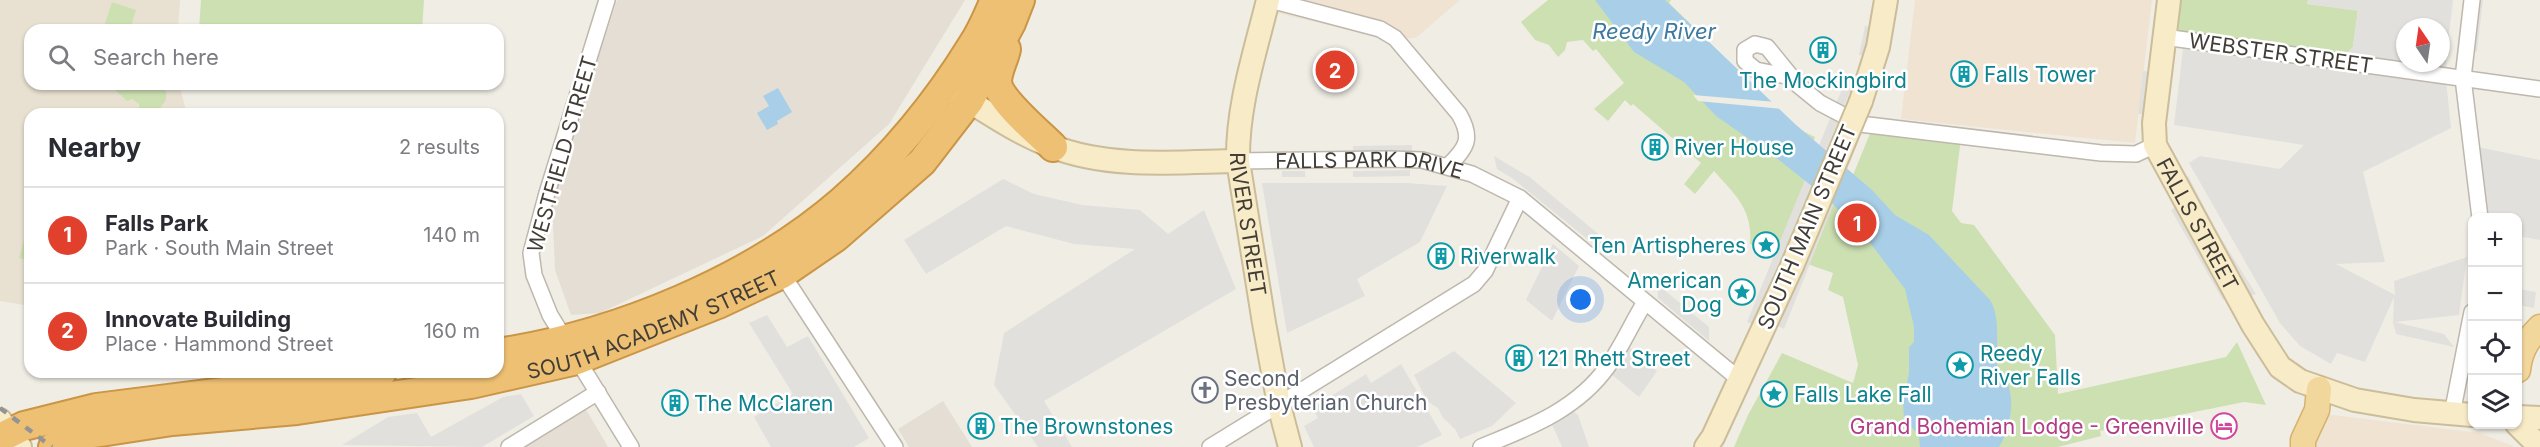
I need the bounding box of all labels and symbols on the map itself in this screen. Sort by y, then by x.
water label: Reedy River [1592,18,1717,44]
north arrow [2396,18,2450,72]
street label: WEBSTER STREET [2187,28,2375,78]
building icon: The Mockingbird [1808,35,1838,65]
pin: 2 [1316,48,1354,92]
street label: WESTFIELD STREET [522,53,602,255]
building icon: Falls Tower [1949,59,1979,89]
place label: Falls Tower [1984,62,2096,87]
place label: The Mockingbird [1739,68,1907,93]
street label: SOUTH MAIN STREET [1752,121,1862,333]
building icon: River House [1640,132,1670,162]
place label: River House [1674,135,1794,160]
street label: FALLS PARK DRIVE [1275,146,1467,184]
street label: RIVER STREET [1225,152,1272,297]
street label: FALLS STREET [2152,153,2244,295]
pin: 1 [1838,200,1876,246]
place icon: Ten Artispheres [1751,230,1781,260]
place label: Ten Artispheres [1589,233,1746,258]
building icon: Riverwalk [1426,241,1456,271]
place label: Riverwalk [1460,244,1556,269]
street label: SOUTH ACADEMY STREET [524,264,784,384]
place label: American Dog [1627,268,1722,317]
place icon: American Dog [1727,277,1757,307]
your location [1566,285,1595,314]
place label: Reedy River Falls [1980,341,2081,390]
building icon: 121 Rhett Street [1504,343,1534,373]
place label: 121 Rhett Street [1538,346,1690,371]
place icon: Reedy River Falls [1945,350,1975,380]
place label: Second Presbyterian Church [1224,366,1427,415]
church icon: Second Presbyterian Church [1190,375,1220,405]
place icon: Falls Lake Fall [1759,379,1789,409]
place label: Falls Lake Fall [1794,382,1932,407]
building icon: The McClaren [660,388,690,418]
place label: The McClaren [694,391,834,416]
building icon: The Brownstones [966,411,996,441]
hotel icon: Grand Bohemian Lodge - Greenville [2209,411,2239,441]
place label: The Brownstones [1000,414,1173,439]
place label: Grand Bohemian Lodge - Greenville [1850,414,2204,439]

